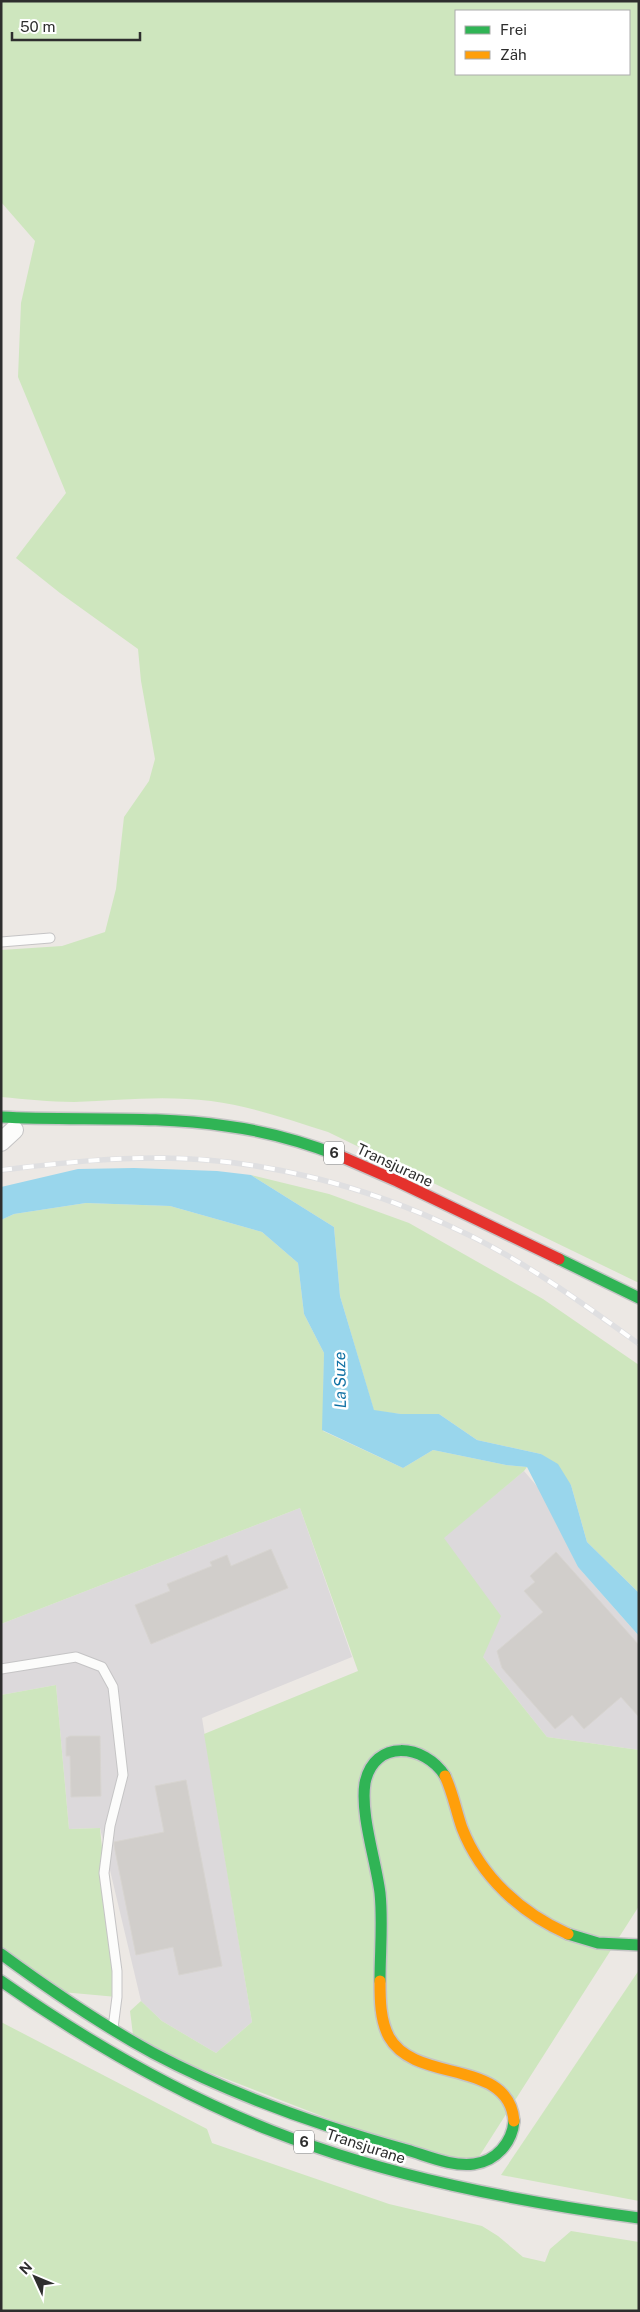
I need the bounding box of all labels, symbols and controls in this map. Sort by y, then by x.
scale bar [12,10,140,42]
legend [455,10,630,75]
text: 50 m [20,18,55,35]
text: Frei [500,21,527,38]
text: Zäh [500,46,527,63]
street label: Transjurane [354,1140,436,1190]
road number: 6 [324,1142,344,1164]
water label: La Suze [330,1351,350,1408]
street label: Transjurane [324,2125,408,2167]
road number: 6 [294,2130,314,2154]
north arrow [10,2252,60,2302]
text: N [16,2258,35,2277]

